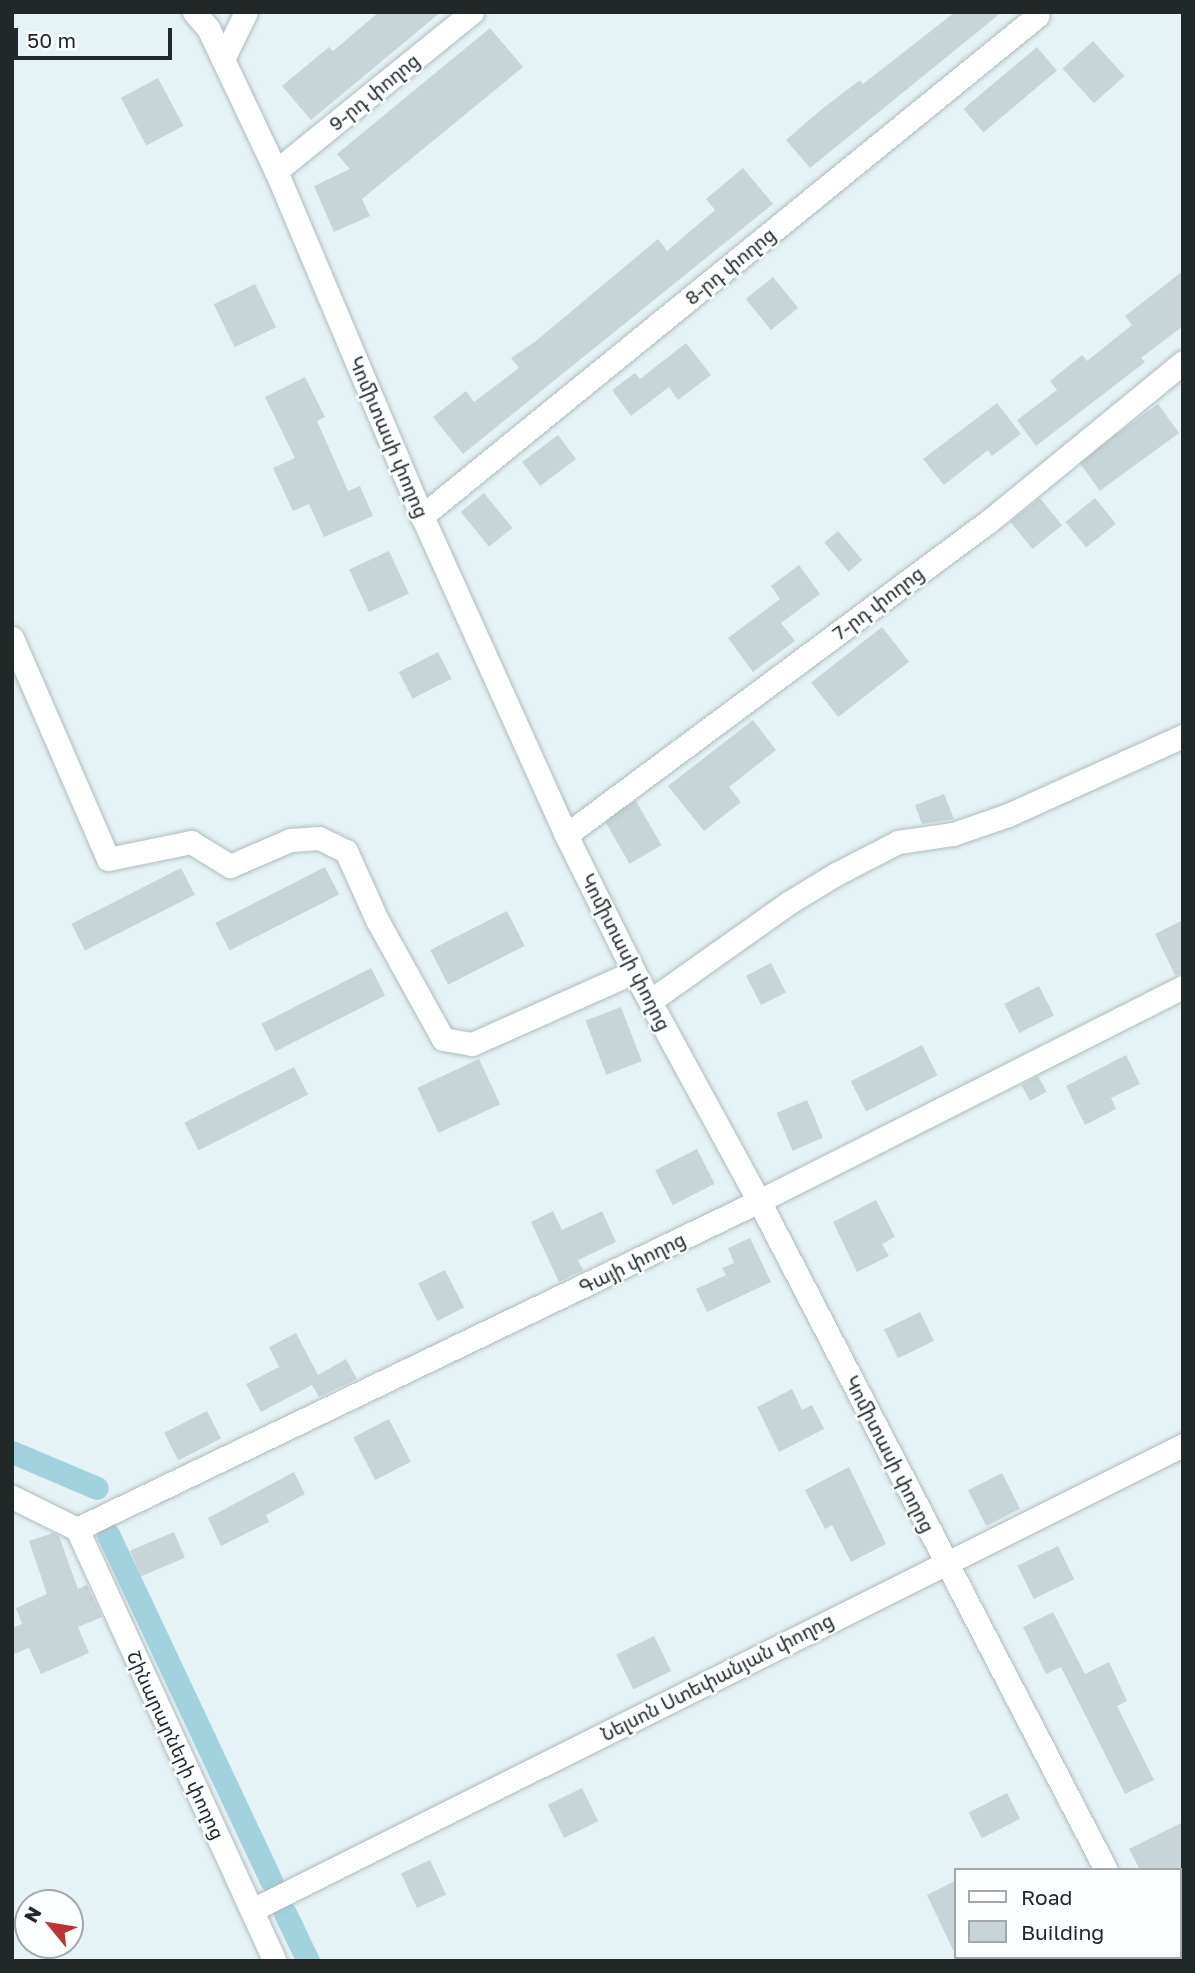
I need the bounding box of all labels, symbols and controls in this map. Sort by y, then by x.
scale bar [18,14,175,58]
text: 50 m [27,27,76,53]
street label: 9-րդ փողոց [324,49,424,135]
street label: 8-րդ փողոց [680,223,780,309]
street label: Կոմիտասի փողոց [345,353,433,521]
street label: 7-րդ փողոց [828,561,928,645]
street label: Կոմիտասի փողոց [577,870,675,1034]
street label: Գայի փողոց [575,1227,689,1299]
street label: Կոմիտասի փողոց [841,1372,939,1536]
street label: Նելսոն Ստեփանյան փողոց [597,1608,837,1746]
street label: Շինարարների փողոց [122,1647,230,1843]
legend [954,1868,1181,1959]
text: Road [1021,1884,1072,1910]
north arrow [14,1889,84,1959]
text: N [19,1902,46,1926]
text: Building [1021,1919,1104,1945]

